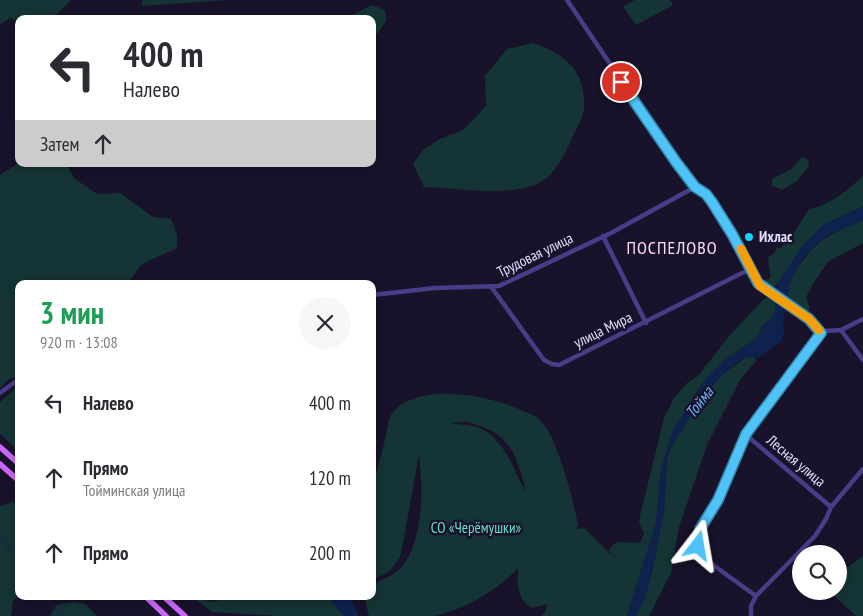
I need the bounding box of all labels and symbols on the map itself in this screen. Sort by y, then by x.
pin [600,61,642,103]
place label: Ихлас [759,227,793,246]
street label: Трудовая улица [494,228,576,281]
marker: Ихлас [743,231,755,243]
district label: ПОСПЕЛОВО [626,236,718,259]
street label: улица Мира [570,307,635,352]
water label: Тойма [681,381,718,422]
street label: Лесная улица [762,430,830,491]
park label: СО «Черёмушки» [431,518,521,537]
position arrow [671,519,723,571]

